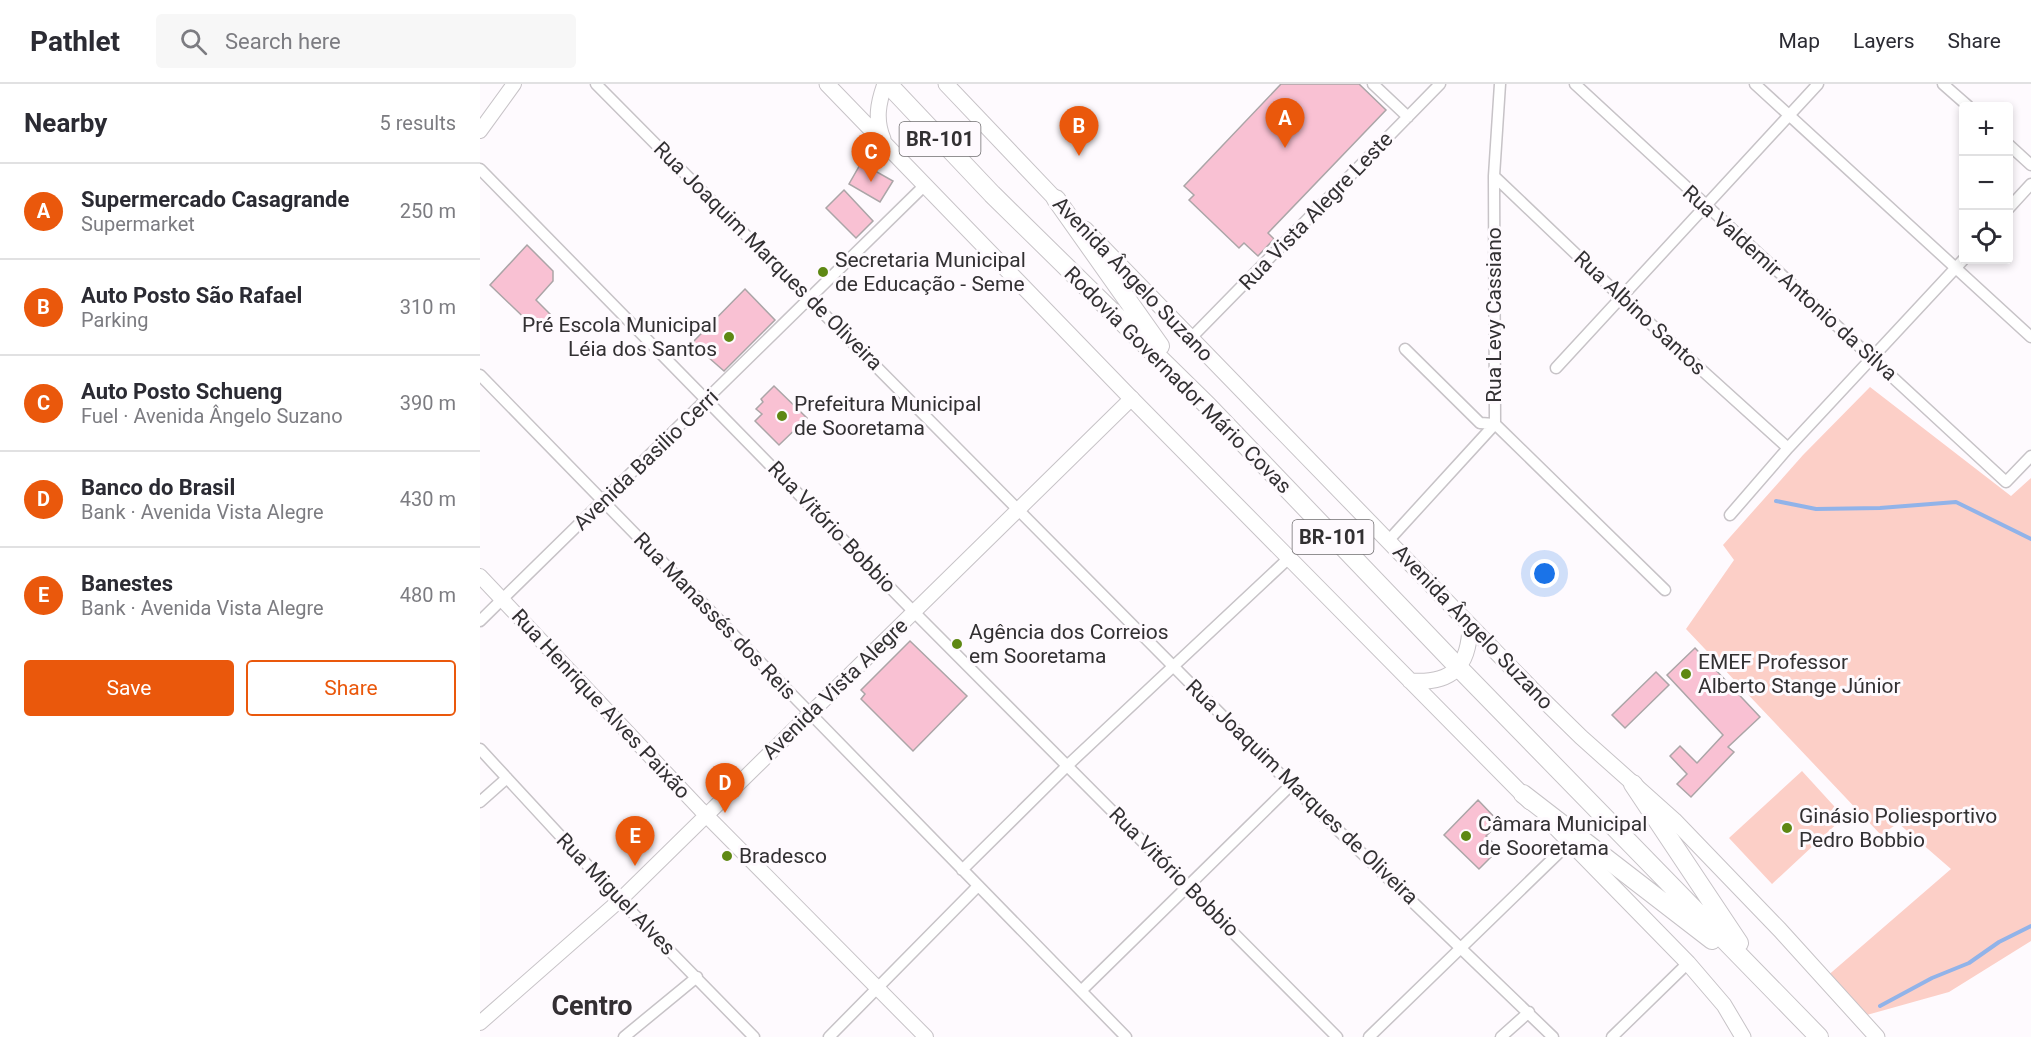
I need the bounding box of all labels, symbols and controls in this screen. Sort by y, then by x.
search box [156,14,576,68]
text: Pathlet [30,25,120,58]
icon: search [177,25,210,58]
text: Search here [225,29,341,54]
text: Map [1778,29,1820,53]
text: Layers [1853,29,1914,53]
text: Share [1947,29,2001,53]
pin: A [1266,98,1304,148]
map controls [1959,102,2013,264]
button: + [1959,102,2013,156]
pin: B [1060,106,1098,156]
text: Nearby [24,108,107,138]
text: 5 results [380,111,456,135]
road number: BR-101 [900,122,980,156]
street label: Rua Vista Alegre Leste [1234,127,1398,295]
pin: C [852,132,890,182]
street label: Rua Joaquim Marques de Oliveira [649,137,887,375]
button: − [1959,156,2013,210]
street label: Rua Valdemir Antonio da Silva [1678,180,1902,386]
text: Supermercado Casagrande [81,187,349,212]
street label: Avenida Ângelo Suzano [1048,192,1218,366]
text: A [37,199,50,223]
text: 250 m [400,199,456,223]
button: locate [1959,210,2013,264]
text: Supermarket [81,212,195,236]
street label: Rua Levy Cassiano [1482,227,1506,403]
street label: Rua Albino Santos [1569,246,1711,380]
place label: Secretaria Municipal de Educação - Seme [835,248,1026,296]
street label: Rodovia Governador Mário Covas [1060,262,1296,498]
marker: Secretaria Municipal de Educação - Seme [816,265,830,279]
text: Auto Posto São Rafael [81,283,302,308]
text: B [37,295,50,319]
text: 310 m [400,295,456,319]
text: Parking [81,308,148,332]
place label: Pré Escola Municipal Léia dos Santos [522,313,717,361]
marker: Pré Escola Municipal Léia dos Santos [722,330,736,344]
text: Auto Posto Schueng [81,379,282,404]
street label: Avenida Basilio Cerri [569,385,723,535]
text: C [37,391,50,415]
text: 390 m [400,391,456,415]
place label: Prefeitura Municipal de Sooretama [794,392,981,440]
text: Fuel · Avenida Ângelo Suzano [81,404,343,428]
marker: Prefeitura Municipal de Sooretama [775,409,789,423]
street label: Rua Vitório Bobbio [763,456,901,598]
text: Banco do Brasil [81,475,235,500]
text: D [37,487,50,511]
text: 430 m [400,487,456,511]
text: Bank · Avenida Vista Alegre [81,500,324,524]
road number: BR-101 [1292,520,1374,554]
street label: Rua Manassés dos Reis [629,528,801,704]
street label: Avenida Ângelo Suzano [1388,540,1558,714]
your location [1530,559,1559,588]
text: Banestes [81,571,173,596]
text: E [38,583,49,607]
text: 480 m [400,583,456,607]
text: Bank · Avenida Vista Alegre [81,596,324,620]
street label: Rua Henrique Alves Paixão [507,604,695,804]
street label: Avenida Vista Alegre [758,614,912,764]
place label: Agência dos Correios em Sooretama [969,620,1169,668]
marker: Agência dos Correios em Sooretama [950,637,964,651]
place label: EMEF Professor Alberto Stange Júnior [1698,650,1901,698]
button: Save [24,660,234,716]
button: Share [246,660,456,716]
marker: EMEF Professor Alberto Stange Júnior [1679,667,1693,681]
street label: Rua Joaquim Marques de Oliveira [1181,675,1423,909]
pin: D [706,764,744,813]
street label: Rua Vitório Bobbio [1104,802,1244,942]
place label: Ginásio Poliesportivo Pedro Bobbio [1799,804,1997,852]
place label: Câmara Municipal de Sooretama [1478,812,1647,860]
pin: E [616,816,654,866]
marker: Ginásio Poliesportivo Pedro Bobbio [1780,821,1794,835]
street label: Rua Miguel Alves [552,828,680,960]
marker: Câmara Municipal de Sooretama [1459,829,1473,843]
place label: Bradesco [739,844,827,868]
marker: Bradesco [720,849,734,863]
district label: Centro [551,990,633,1022]

